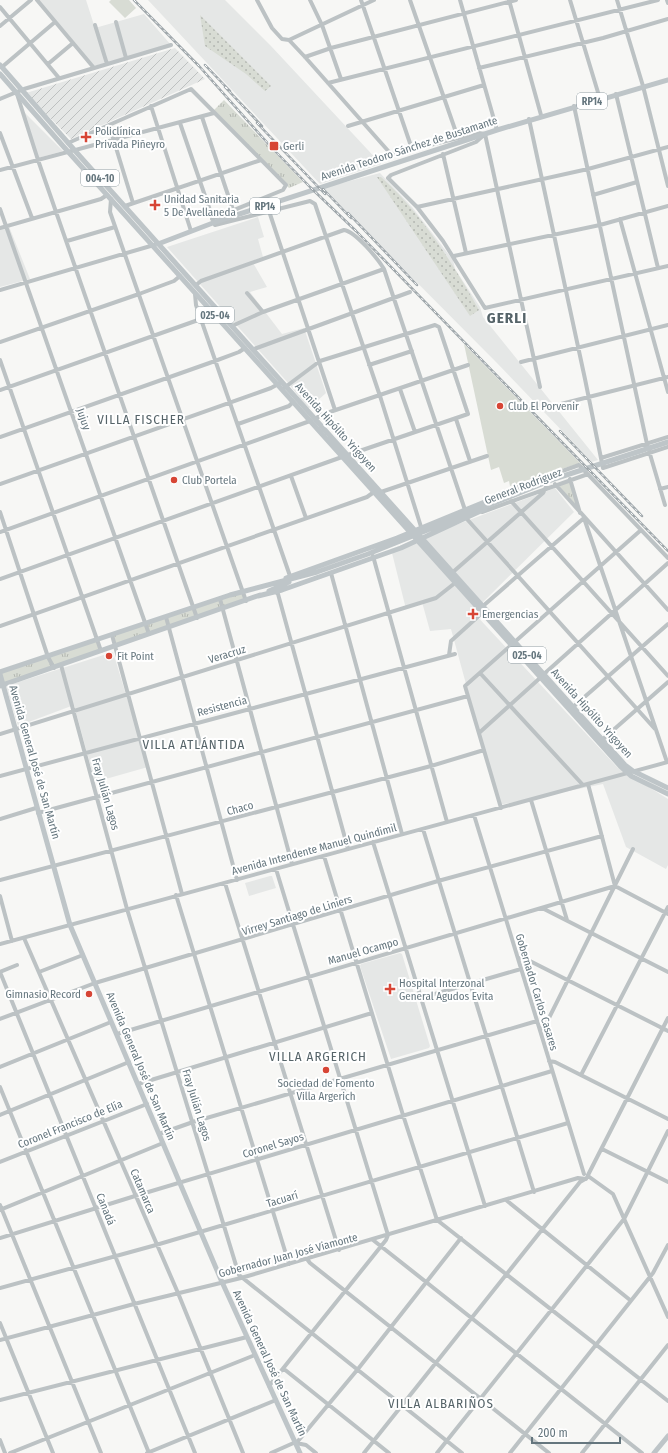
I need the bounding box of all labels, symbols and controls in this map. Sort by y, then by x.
road number: RP14 [577,93,607,109]
street label: Avenida Teodoro Sánchez de Bustamante [319,114,499,183]
place label: Policlínica Privada Piñeyro [95,125,165,151]
marker: Policlínica Privada Piñeyro [80,131,92,143]
marker: Gerli [268,140,280,152]
place label: Gerli [283,140,304,153]
road number: 004-10 [81,170,119,186]
place label: Unidad Sanitaria 5 De Avellaneda [164,193,239,219]
road number: RP14 [250,198,280,214]
marker: Unidad Sanitaria 5 De Avellaneda [149,199,161,211]
road number: 025-04 [196,307,234,323]
district label: GERLI [487,309,527,327]
street label: Avenida Hipólito Yrigoyen [292,380,379,475]
place label: Club El Porvenir [508,400,579,413]
marker: Club El Porvenir [495,401,505,411]
street label: Jujuy [74,407,93,432]
district label: VILLA FISCHER [97,412,185,427]
street label: General Rodríguez [483,465,564,507]
place label: Club Portela [182,474,237,487]
marker: Club Portela [169,475,179,485]
marker: Emergencias [467,608,479,620]
place label: Emergencias [482,608,539,621]
street label: Veracruz [207,642,248,666]
road number: 025-04 [508,647,546,663]
place label: Fit Point [117,650,154,663]
marker: Fit Point [104,651,114,661]
street label: Avenida Hipólito Yrigoyen [548,666,635,761]
street label: Avenida General José de San Martín [6,684,63,841]
street label: Resistencia [196,694,248,719]
district label: VILLA ATLÁNTIDA [143,737,245,752]
street label: Fray Julián Lagos [89,757,122,832]
street label: Chaco [225,799,255,818]
street label: Avenida Intendente Manuel Quindimil [230,821,398,878]
street label: Virrey Santiago de Liniers [241,892,354,938]
street label: Gobernador Carlos Casares [513,932,561,1052]
street label: Manuel Ocampo [326,935,400,968]
place label: Hospital Interzonal General Agudos Evita [399,977,493,1003]
marker: Hospital Interzonal General Agudos Evita [384,983,396,995]
place label: Gimnasio Record [6,988,81,1001]
marker: Gimnasio Record [84,989,94,999]
street label: Avenida General José de San Martín [103,990,178,1142]
district label: VILLA ARGERICH [269,1049,367,1064]
marker: Sociedad de Fomento Villa Argerich [321,1065,331,1075]
street label: Fray Julián Lagos [179,1068,214,1143]
place label: Sociedad de Fomento Villa Argerich [278,1077,375,1103]
street label: Coronel Francisco de Elía [16,1098,124,1151]
street label: Coronel Sayos [241,1130,306,1161]
street label: Catamarca [127,1167,158,1215]
street label: Tacuarí [265,1188,300,1210]
street label: Canadá [93,1191,118,1227]
street label: Gobernador Juan José Viamonte [217,1231,359,1280]
street label: Avenida General José de San Martín [230,1288,309,1438]
district label: VILLA ALBARIÑOS [388,1396,494,1411]
scale bar [532,1419,620,1445]
text: 200 m [538,1426,568,1440]

